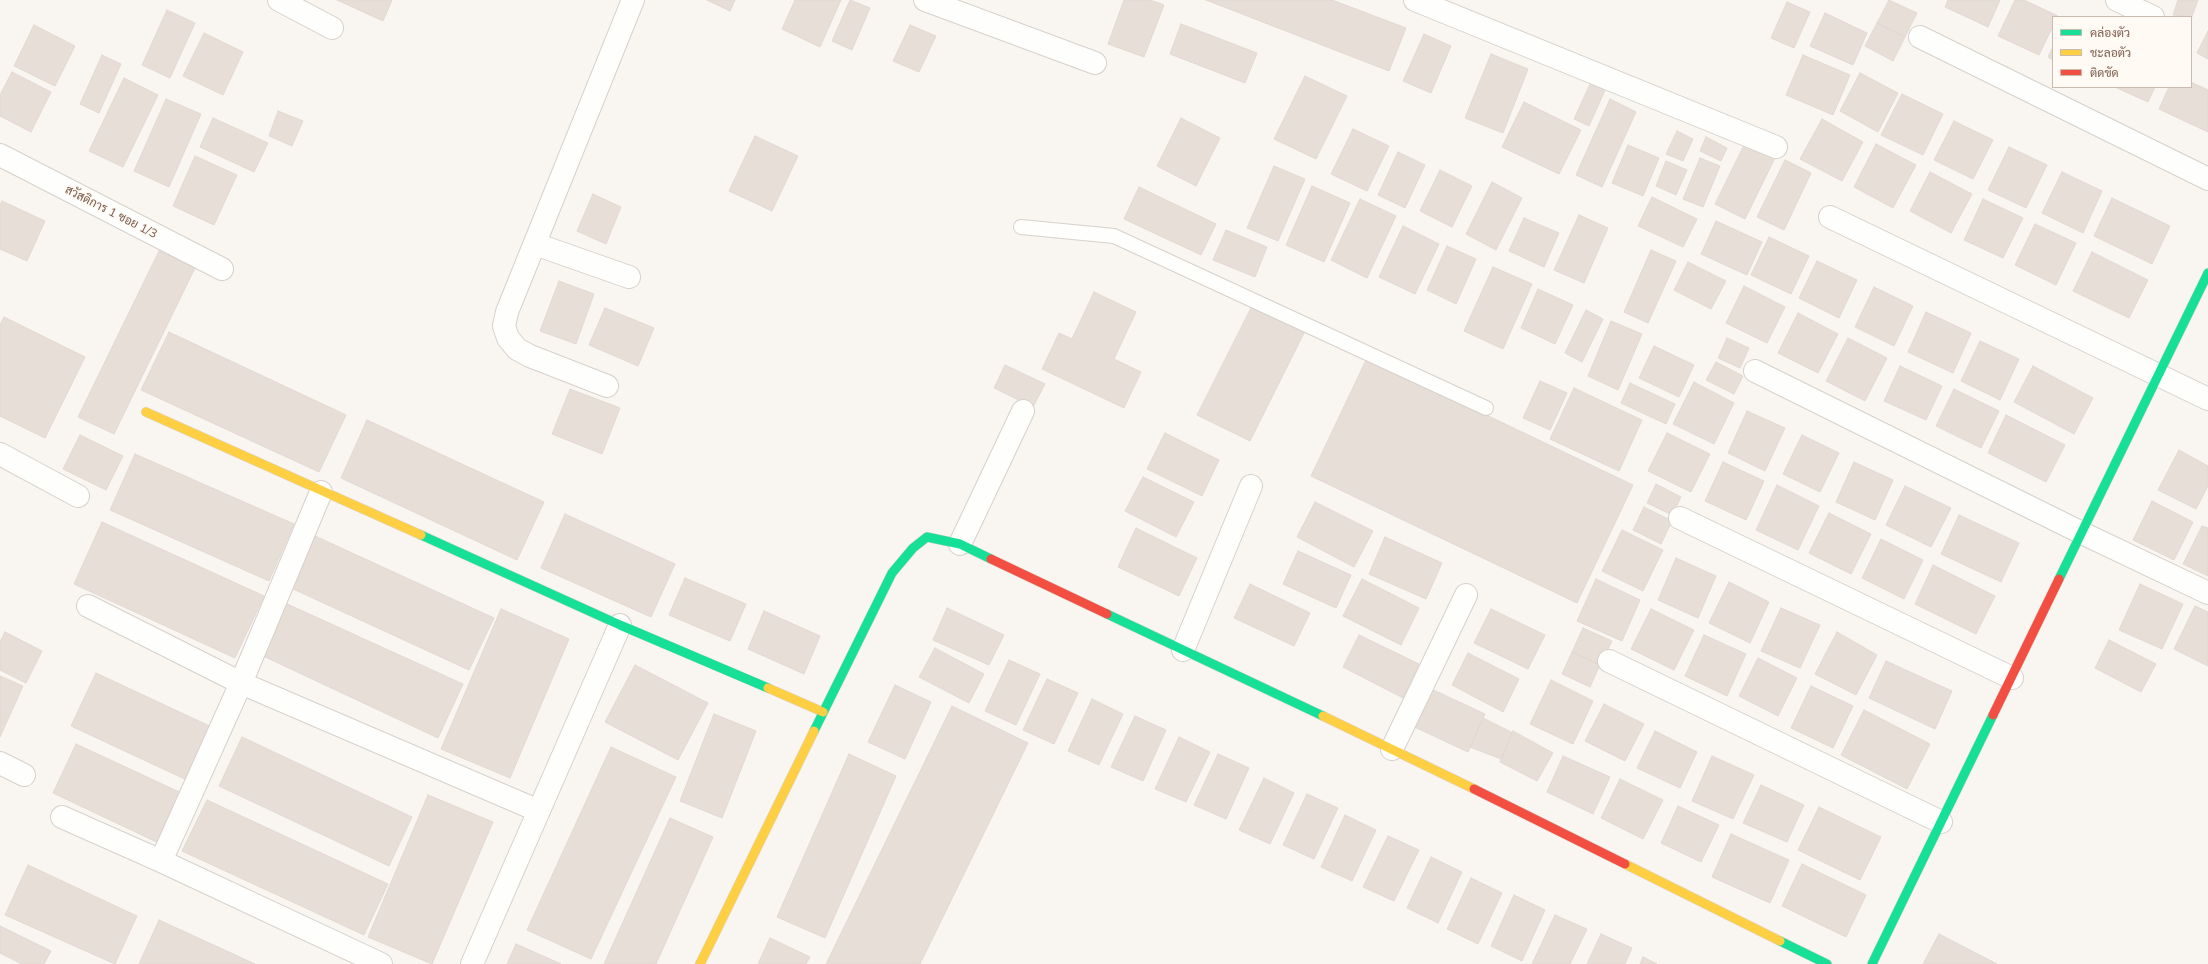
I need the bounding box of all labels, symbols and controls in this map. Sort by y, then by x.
legend [2052,16,2192,88]
text: คล่องตัว [2090,25,2130,40]
text: ชะลอตัว [2090,45,2131,60]
text: ติดขัด [2090,65,2119,80]
street label: สวัสดิการ 1 ซอย 1/3 [63,183,159,241]

